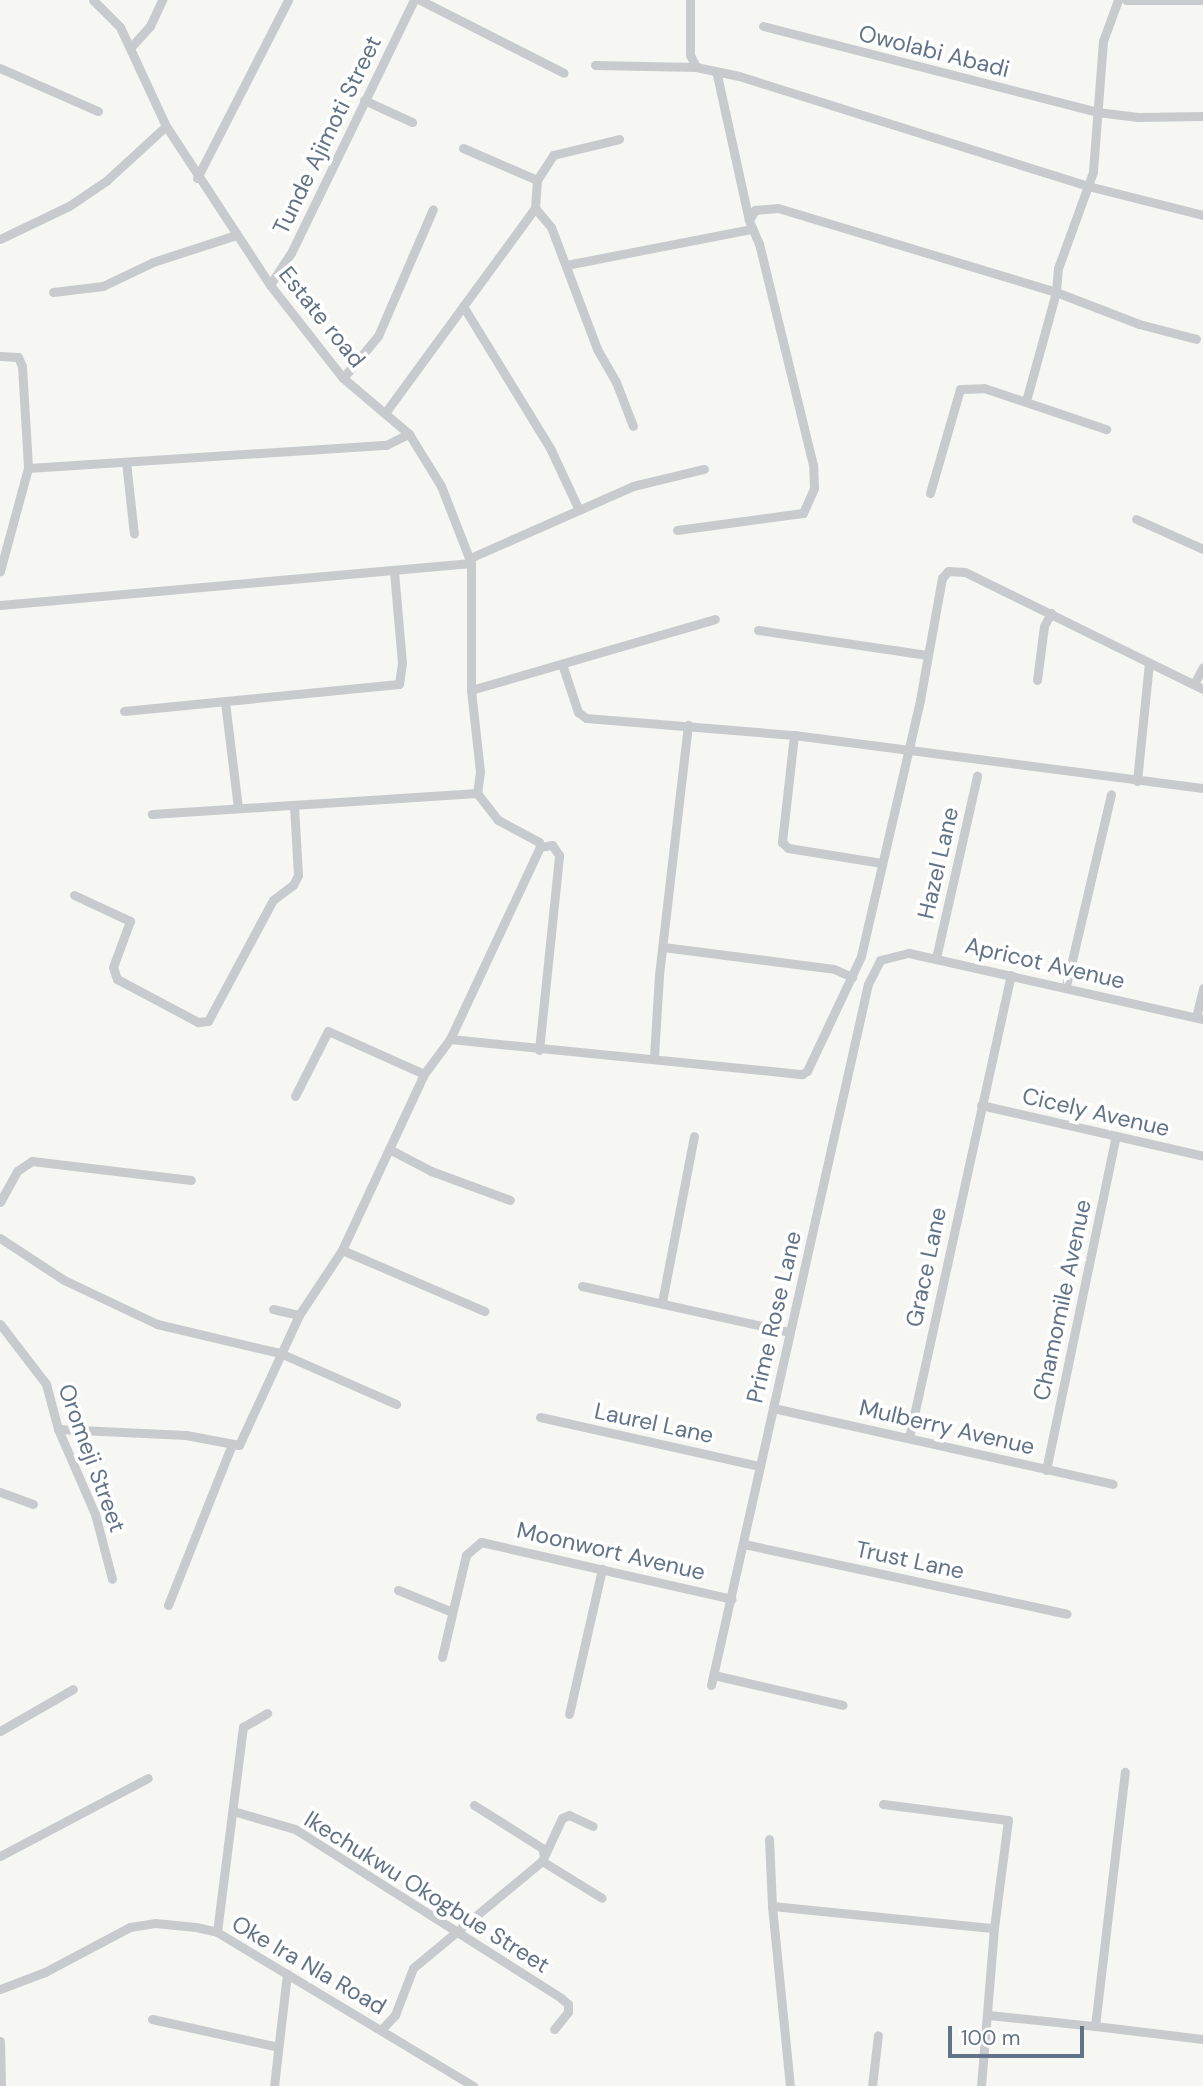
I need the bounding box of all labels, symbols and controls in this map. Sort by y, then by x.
street label: Owolabi Abadi [856,19,1012,83]
street label: Tunde Ajimoti Street [267,31,387,239]
street label: Estate road [273,261,371,373]
street label: Hazel Lane [912,804,964,922]
street label: Apricot Avenue [962,931,1128,995]
street label: Cicely Avenue [1020,1082,1172,1142]
street label: Chamomile Avenue [1027,1197,1097,1403]
street label: Grace Lane [900,1205,952,1329]
street label: Prime Rose Lane [741,1229,807,1405]
street label: Oromeji Street [52,1380,132,1536]
street label: Mulberry Avenue [857,1393,1037,1461]
street label: Laurel Lane [592,1397,716,1449]
street label: Moonwort Avenue [514,1516,708,1586]
street label: Trust Lane [853,1535,967,1585]
street label: Ikechukwu Okogbue Street [299,1805,555,1979]
street label: Oke Ira Nla Road [227,1910,391,2020]
scale bar [951,2012,1088,2056]
text: 100 m [961,2024,1021,2052]

